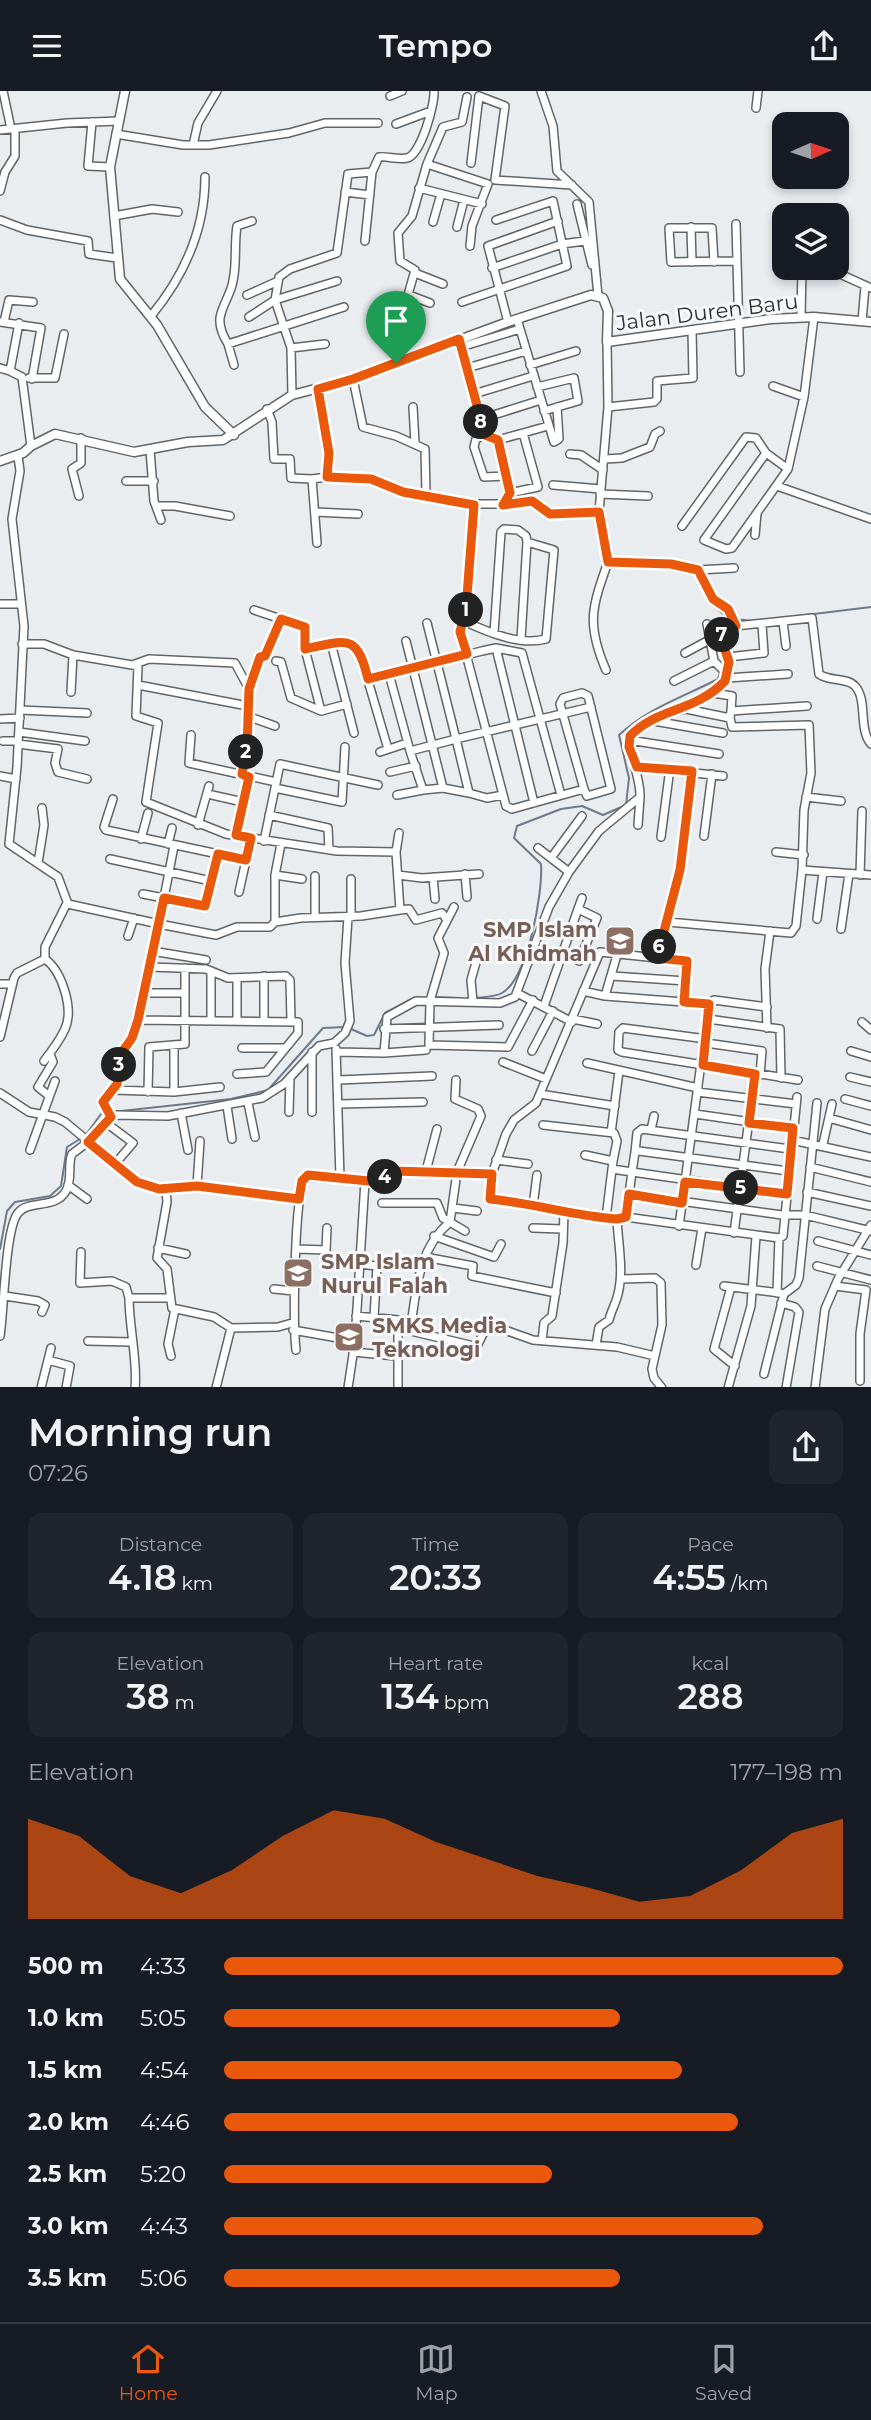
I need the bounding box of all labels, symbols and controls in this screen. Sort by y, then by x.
text: Tempo [379,26,492,65]
icon: menu [28,27,66,65]
icon: share [805,27,843,65]
north arrow [772,112,849,189]
map controls [772,112,849,280]
button: layers [772,203,849,280]
street label: Jalan Duren Baru [613,288,800,336]
pin [366,291,426,363]
icon: arrive [377,302,415,340]
pin: 8 [463,405,498,439]
text: 8 [474,410,487,433]
pin: 1 [448,593,484,627]
text: 1 [462,598,469,621]
pin: 7 [704,617,740,653]
text: 7 [716,623,727,646]
pin: 2 [229,735,264,769]
text: 2 [240,740,251,763]
place label: SMP Islam Al Khidmah [467,917,597,966]
school or university icon: SMP Islam Al Khidmah [603,924,637,958]
pin: 6 [642,929,676,965]
text: 6 [652,935,665,958]
pin: 3 [102,1047,136,1083]
text: 3 [113,1053,124,1076]
pin: 4 [368,1159,402,1195]
text: 4 [378,1165,391,1188]
pin: 5 [724,1171,758,1205]
text: 5 [735,1176,746,1199]
place label: SMP Islam Nurul Falah [321,1249,448,1298]
school or university icon: SMP Islam Nurul Falah [281,1256,315,1290]
place label: SMKS Media Teknologi [372,1313,507,1362]
school or university icon: SMKS Media Teknologi [332,1320,366,1354]
text: Morning run [28,1409,272,1456]
button: share [769,1410,843,1484]
text: 07:26 [28,1459,88,1487]
text: Distance [119,1533,202,1556]
text: Time [412,1533,459,1556]
text: Pace [687,1533,734,1556]
text: 4.18 [108,1556,177,1599]
text: 20:33 [389,1556,482,1599]
text: 4:55 [652,1556,726,1599]
text: km [177,1572,213,1595]
text: /km [726,1572,769,1595]
text: Elevation [117,1652,204,1675]
text: Heart rate [388,1652,483,1675]
text: kcal [692,1652,729,1675]
text: 38 [126,1675,170,1718]
text: 134 [381,1675,439,1718]
text: 288 [677,1675,744,1718]
text: m [170,1691,195,1714]
text: bpm [439,1691,490,1714]
text: Elevation [28,1758,134,1786]
text: 177–198 m [730,1758,843,1786]
text: 500 m [28,1952,104,1980]
text: 4:33 [140,1952,186,1980]
text: 1.0 km [28,2004,104,2032]
text: 5:05 [140,2004,186,2032]
text: 1.5 km [28,2056,102,2084]
text: 4:54 [140,2056,188,2084]
text: 2.0 km [28,2108,109,2136]
text: 4:46 [140,2108,189,2136]
text: 2.5 km [28,2160,107,2188]
text: 5:20 [140,2160,186,2188]
text: 3.0 km [28,2212,109,2240]
text: 4:43 [140,2212,188,2240]
text: 3.5 km [28,2264,107,2292]
text: 5:06 [140,2264,187,2292]
tab: Home [119,2340,178,2405]
tab: Map [415,2340,458,2405]
tab: Saved [695,2340,752,2405]

